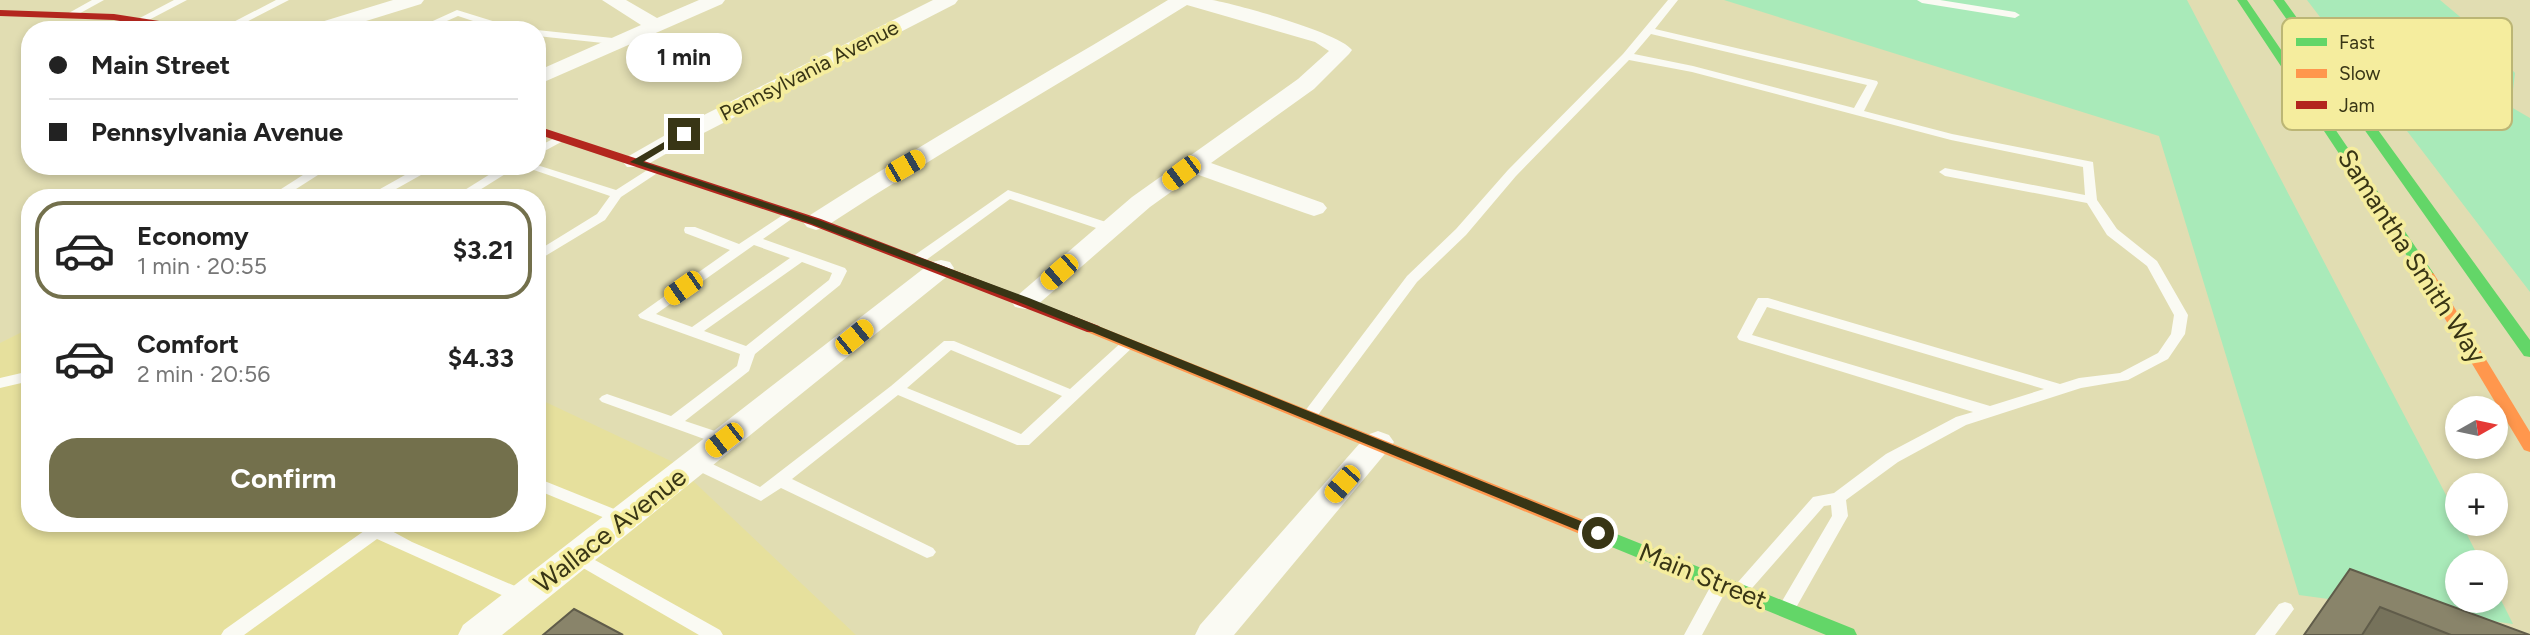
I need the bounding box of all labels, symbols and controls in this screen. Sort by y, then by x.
street label: Pennsylvania Avenue [715,14,903,126]
legend [2282,18,2512,130]
text: Fast [2339,31,2375,54]
callout: 1 min [626,32,742,82]
text: 1 min [657,43,711,71]
text: Main Street [91,49,230,81]
text: Slow [2339,62,2381,85]
text: Jam [2339,94,2375,117]
text: Pennsylvania Avenue [91,116,343,148]
route end [668,118,700,150]
street label: Samantha Smith Way [2331,143,2493,369]
car [882,146,929,186]
car [1158,152,1205,194]
icon: car [53,219,116,282]
text: Economy [137,220,249,252]
text: $3.21 [453,234,514,266]
car [1037,250,1082,294]
text: 1 min · 20:55 [137,252,267,280]
car [660,267,707,309]
car [832,316,877,358]
icon: car [53,327,116,390]
text: Comfort [137,328,239,360]
text: $4.33 [448,342,514,374]
text: 2 min · 20:56 [137,360,270,388]
north arrow [2445,396,2508,458]
map controls [2445,396,2508,613]
car [701,419,748,461]
button: Confirm [49,438,518,518]
street label: Wallace Avenue [527,461,693,599]
car [1321,461,1364,507]
button: + [2445,473,2508,536]
route start [1582,517,1614,549]
street label: Main Street [1634,536,1772,616]
button: − [2445,550,2508,613]

